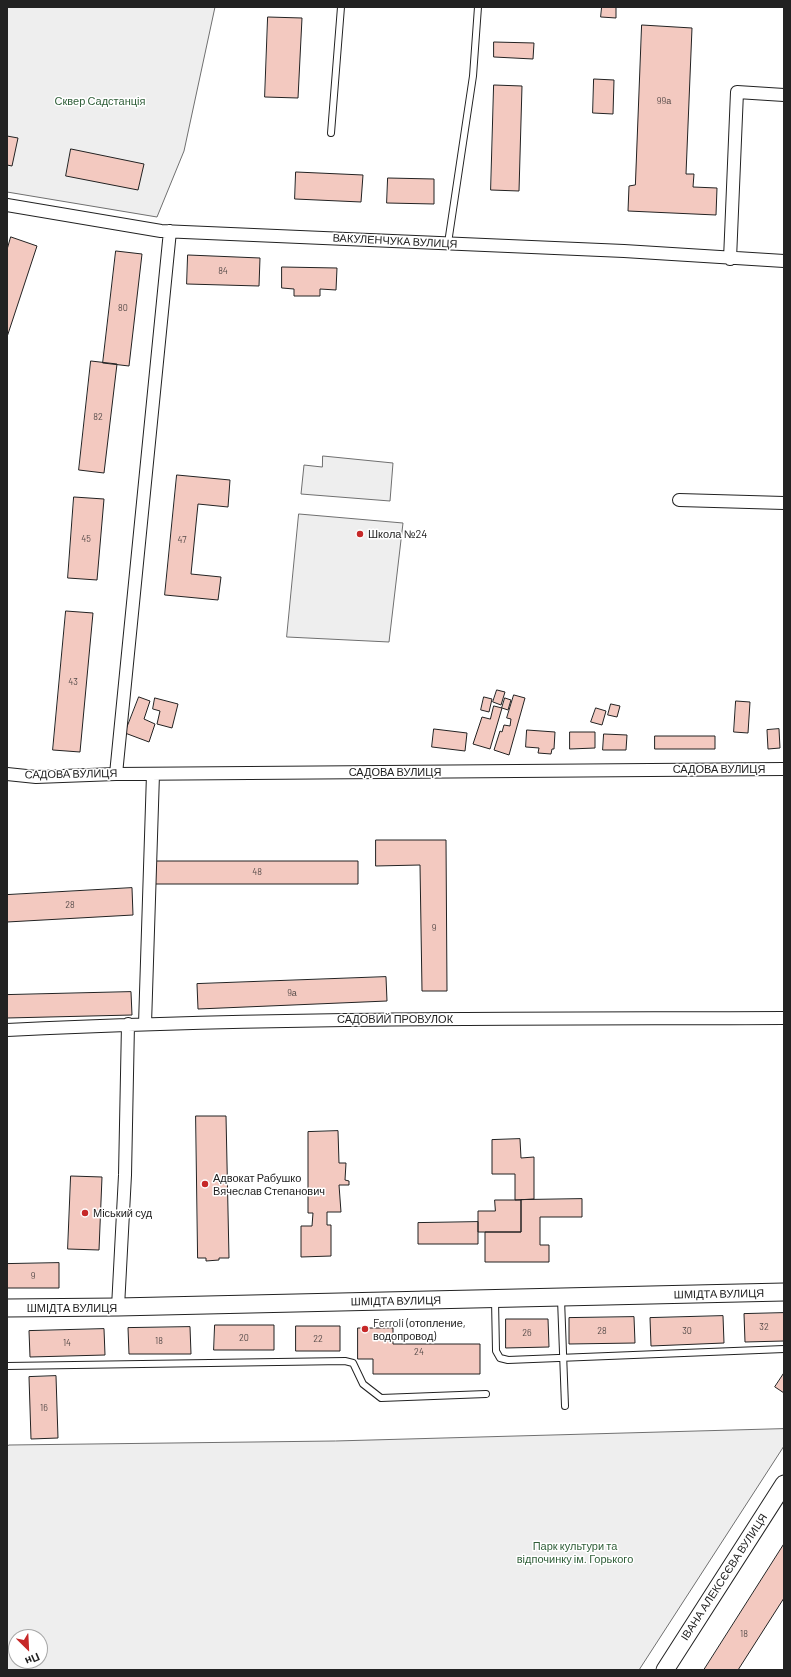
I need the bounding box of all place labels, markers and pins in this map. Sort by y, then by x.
place label: Школа №24 [368,527,427,541]
marker: Школа №24 [355,529,365,539]
place label: Адвокат Рабушко Вячеслав Степанович [213,1171,325,1197]
marker: Адвокат Рабушко Вячеслав Степанович [200,1179,210,1189]
place label: Міський суд [93,1206,152,1220]
marker: Міський суд [80,1208,90,1218]
place label: Ferroli (отопление, водопровод) [373,1316,466,1342]
marker: Ferroli (отопление, водопровод) [360,1324,370,1334]

